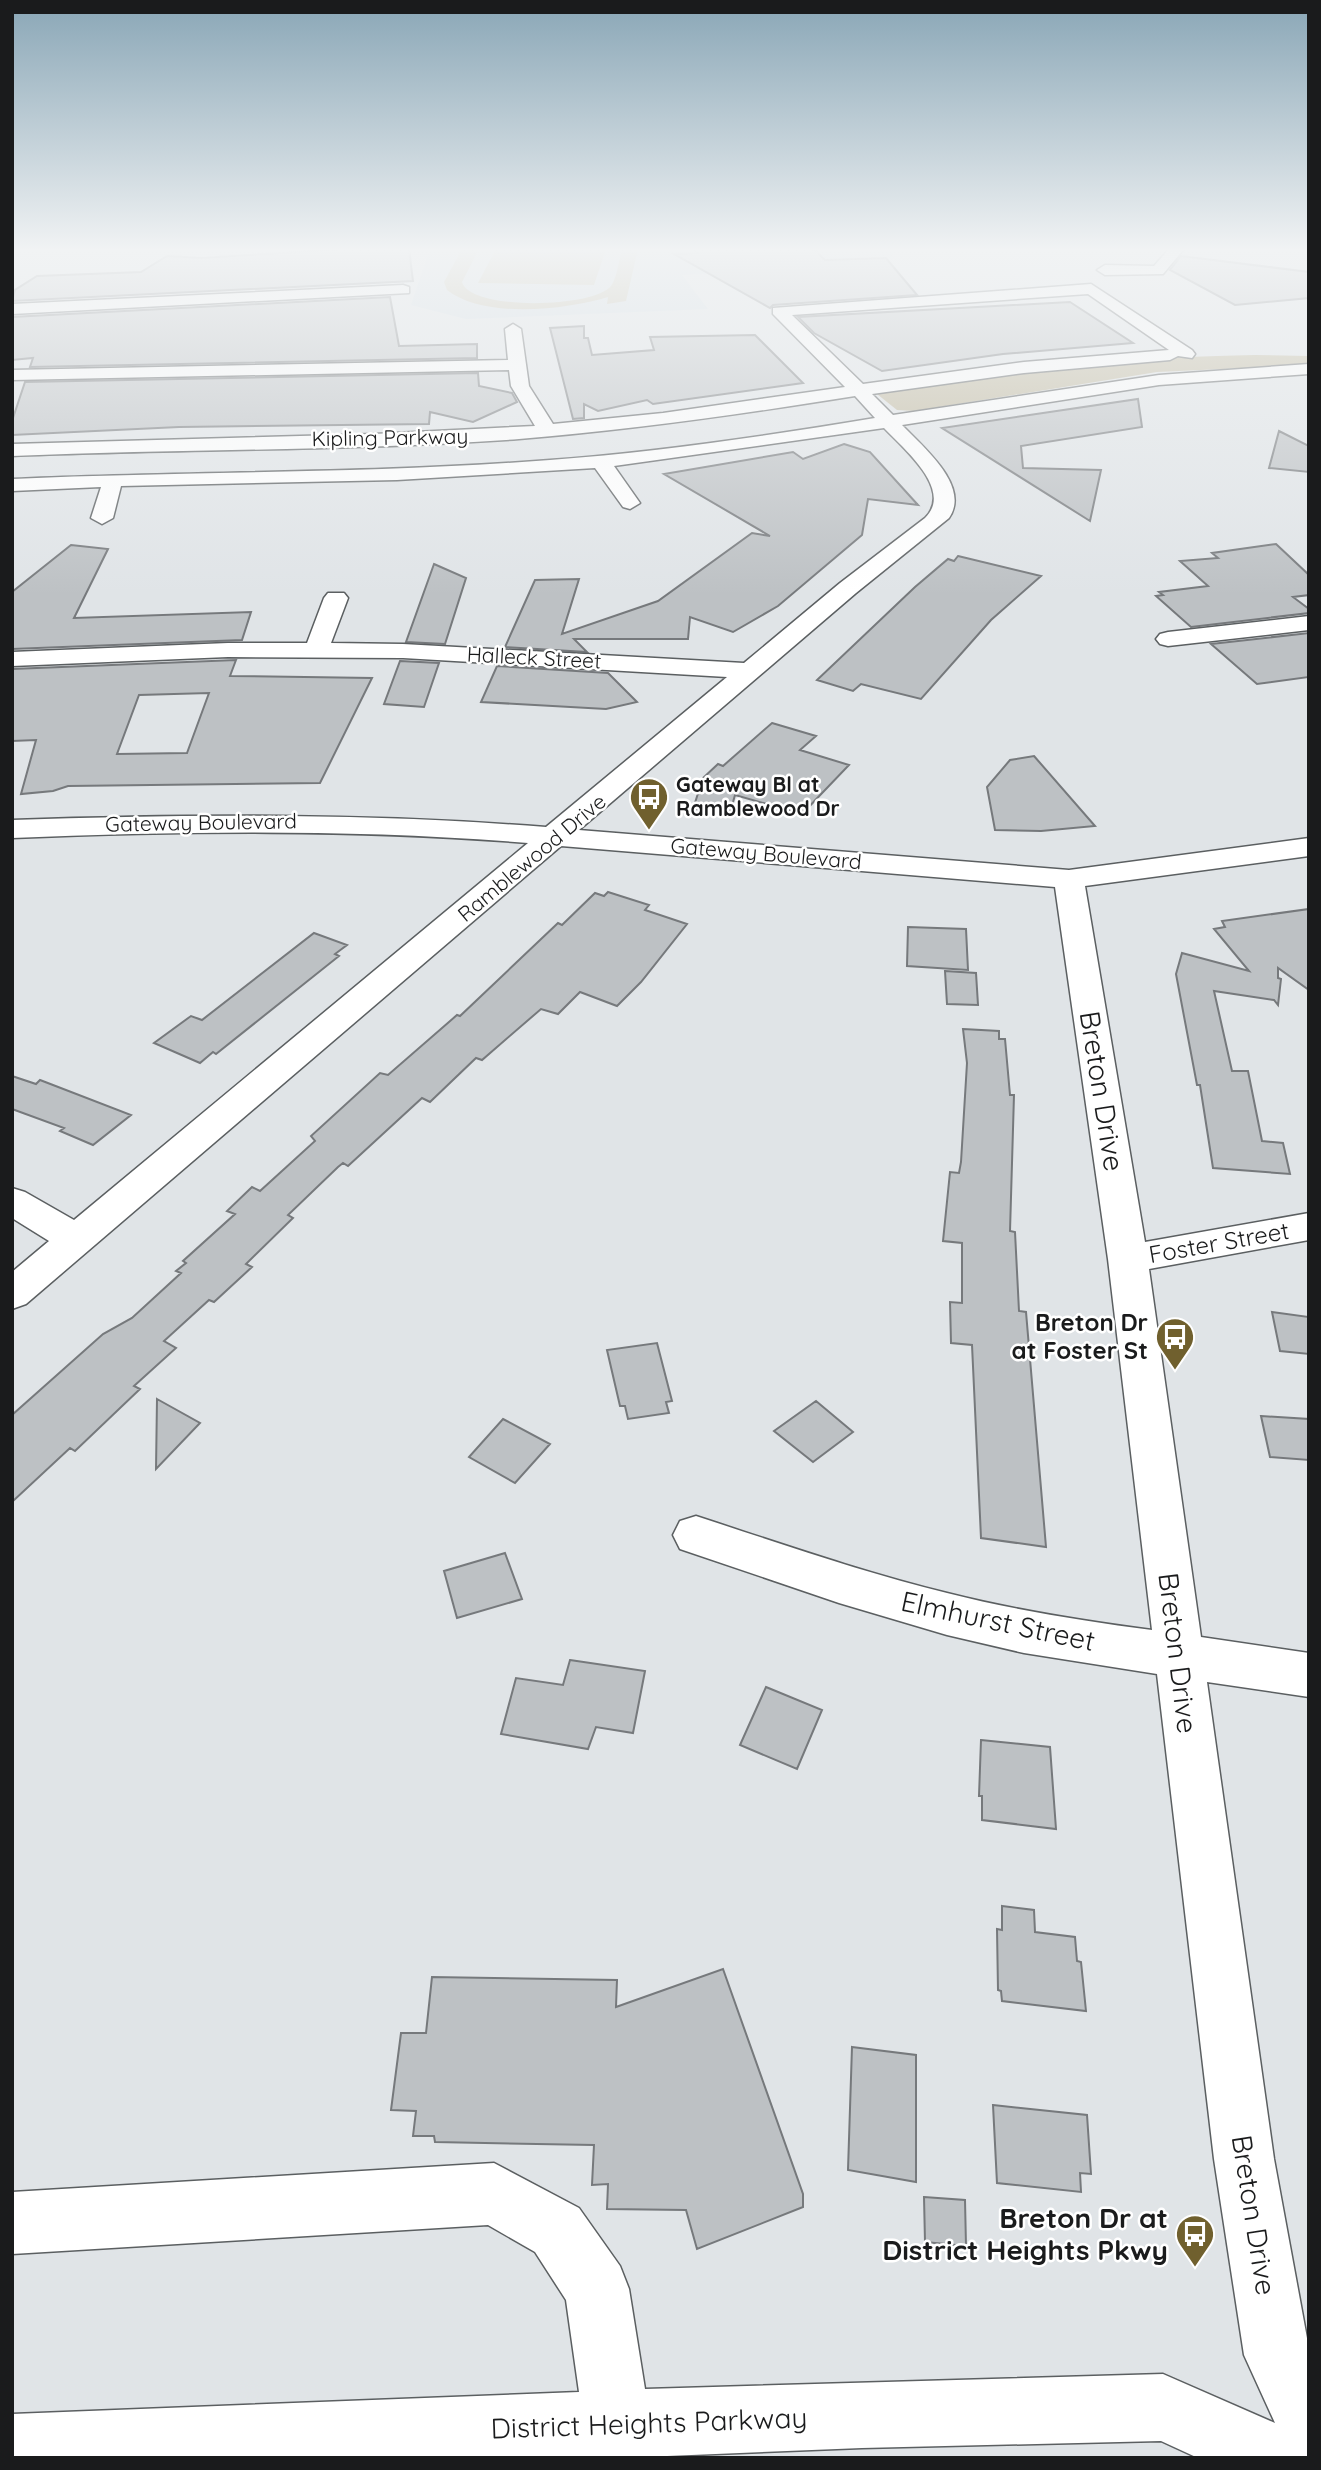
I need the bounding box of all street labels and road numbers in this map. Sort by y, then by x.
street label: Kipling Parkway [311,423,469,451]
street label: Halleck Street [466,641,602,674]
street label: Ramblewood Drive [452,788,611,927]
street label: Gateway Boulevard [105,807,297,837]
street label: Gateway Boulevard [670,832,863,874]
street label: Breton Drive [1073,1008,1132,1174]
street label: Foster Street [1146,1215,1291,1269]
street label: Breton Drive [1151,1571,1206,1735]
street label: Elmhurst Street [898,1583,1098,1658]
street label: Breton Drive [1225,2132,1284,2298]
street label: District Heights Parkway [490,2399,808,2446]

